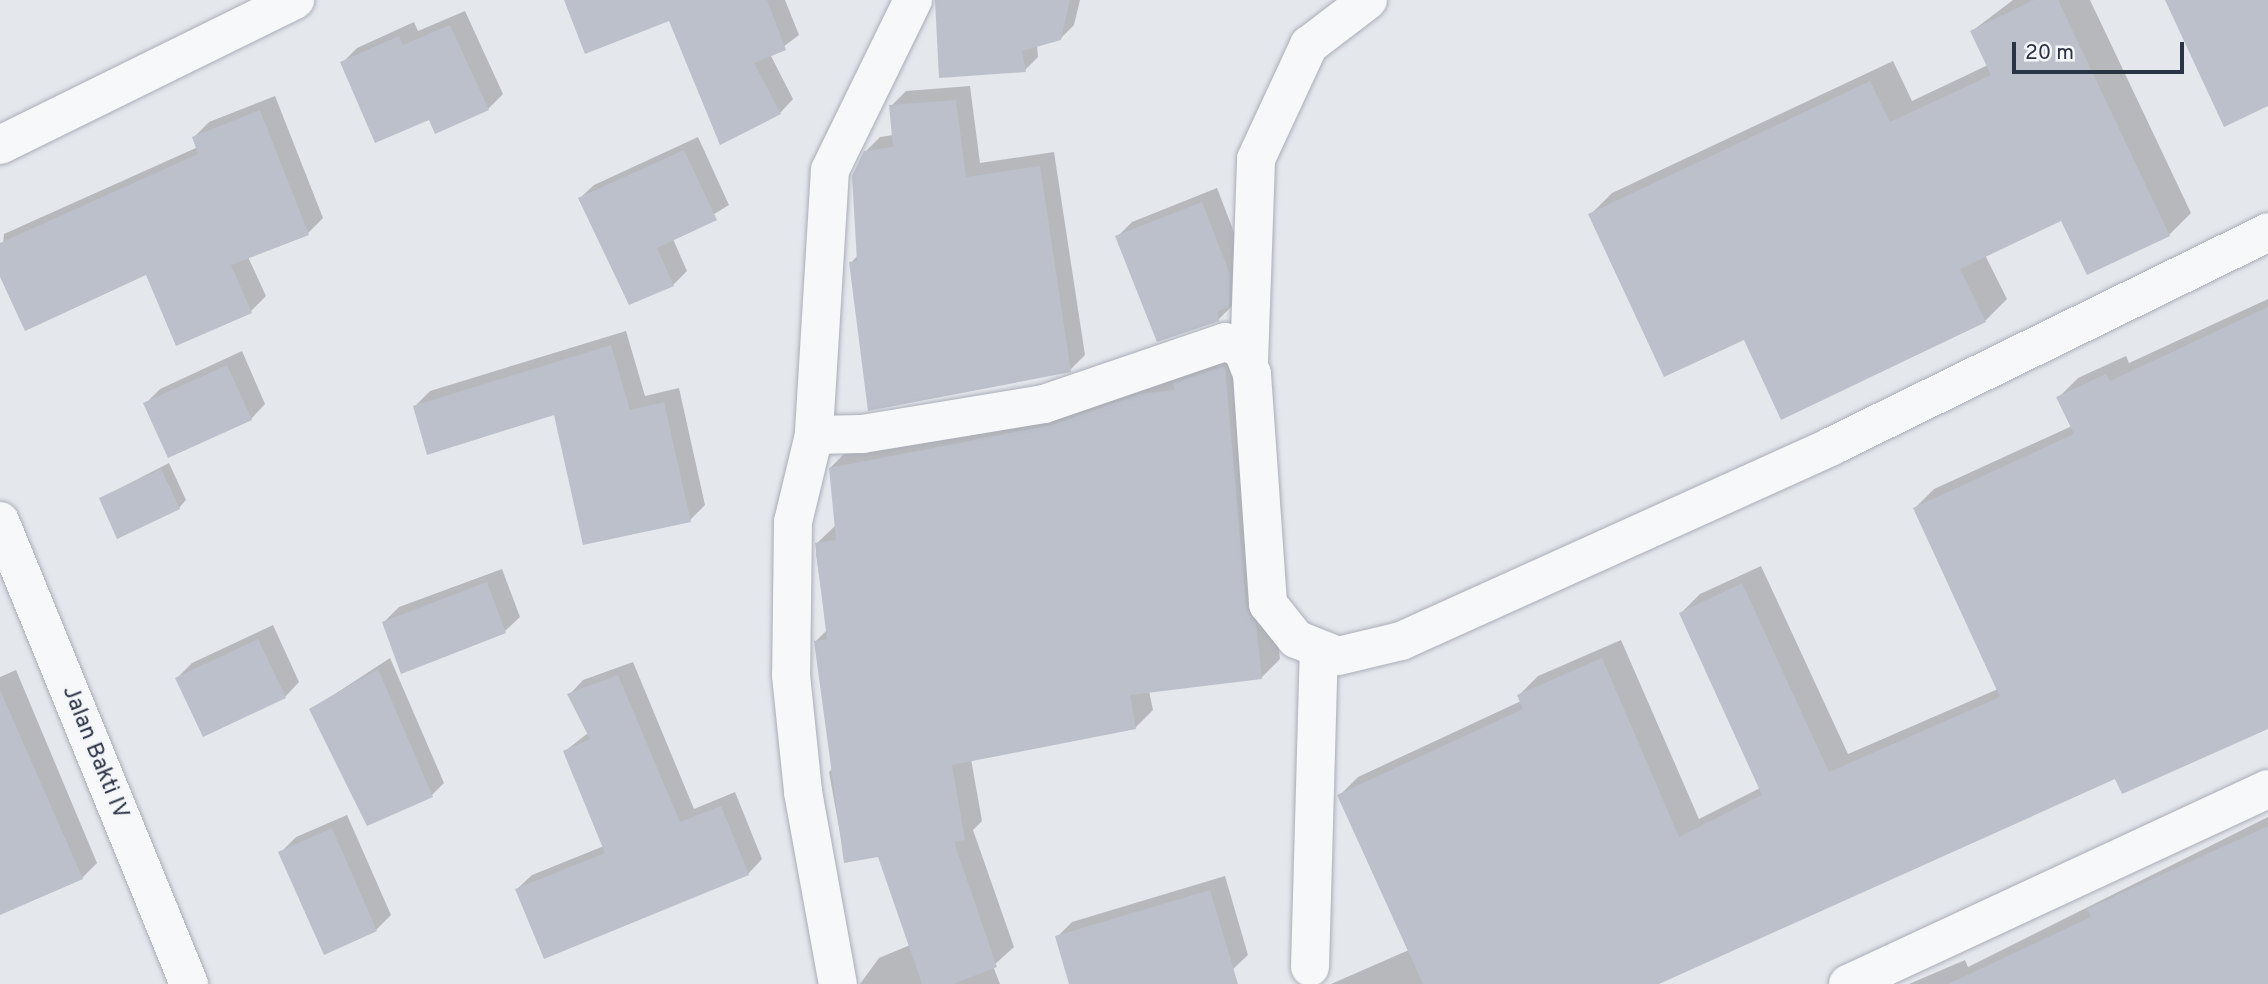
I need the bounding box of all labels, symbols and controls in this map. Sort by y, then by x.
scale bar [2016,28,2188,72]
text: 20 m [2025,40,2074,67]
street label: Jalan Bakti IV [55,682,133,824]

